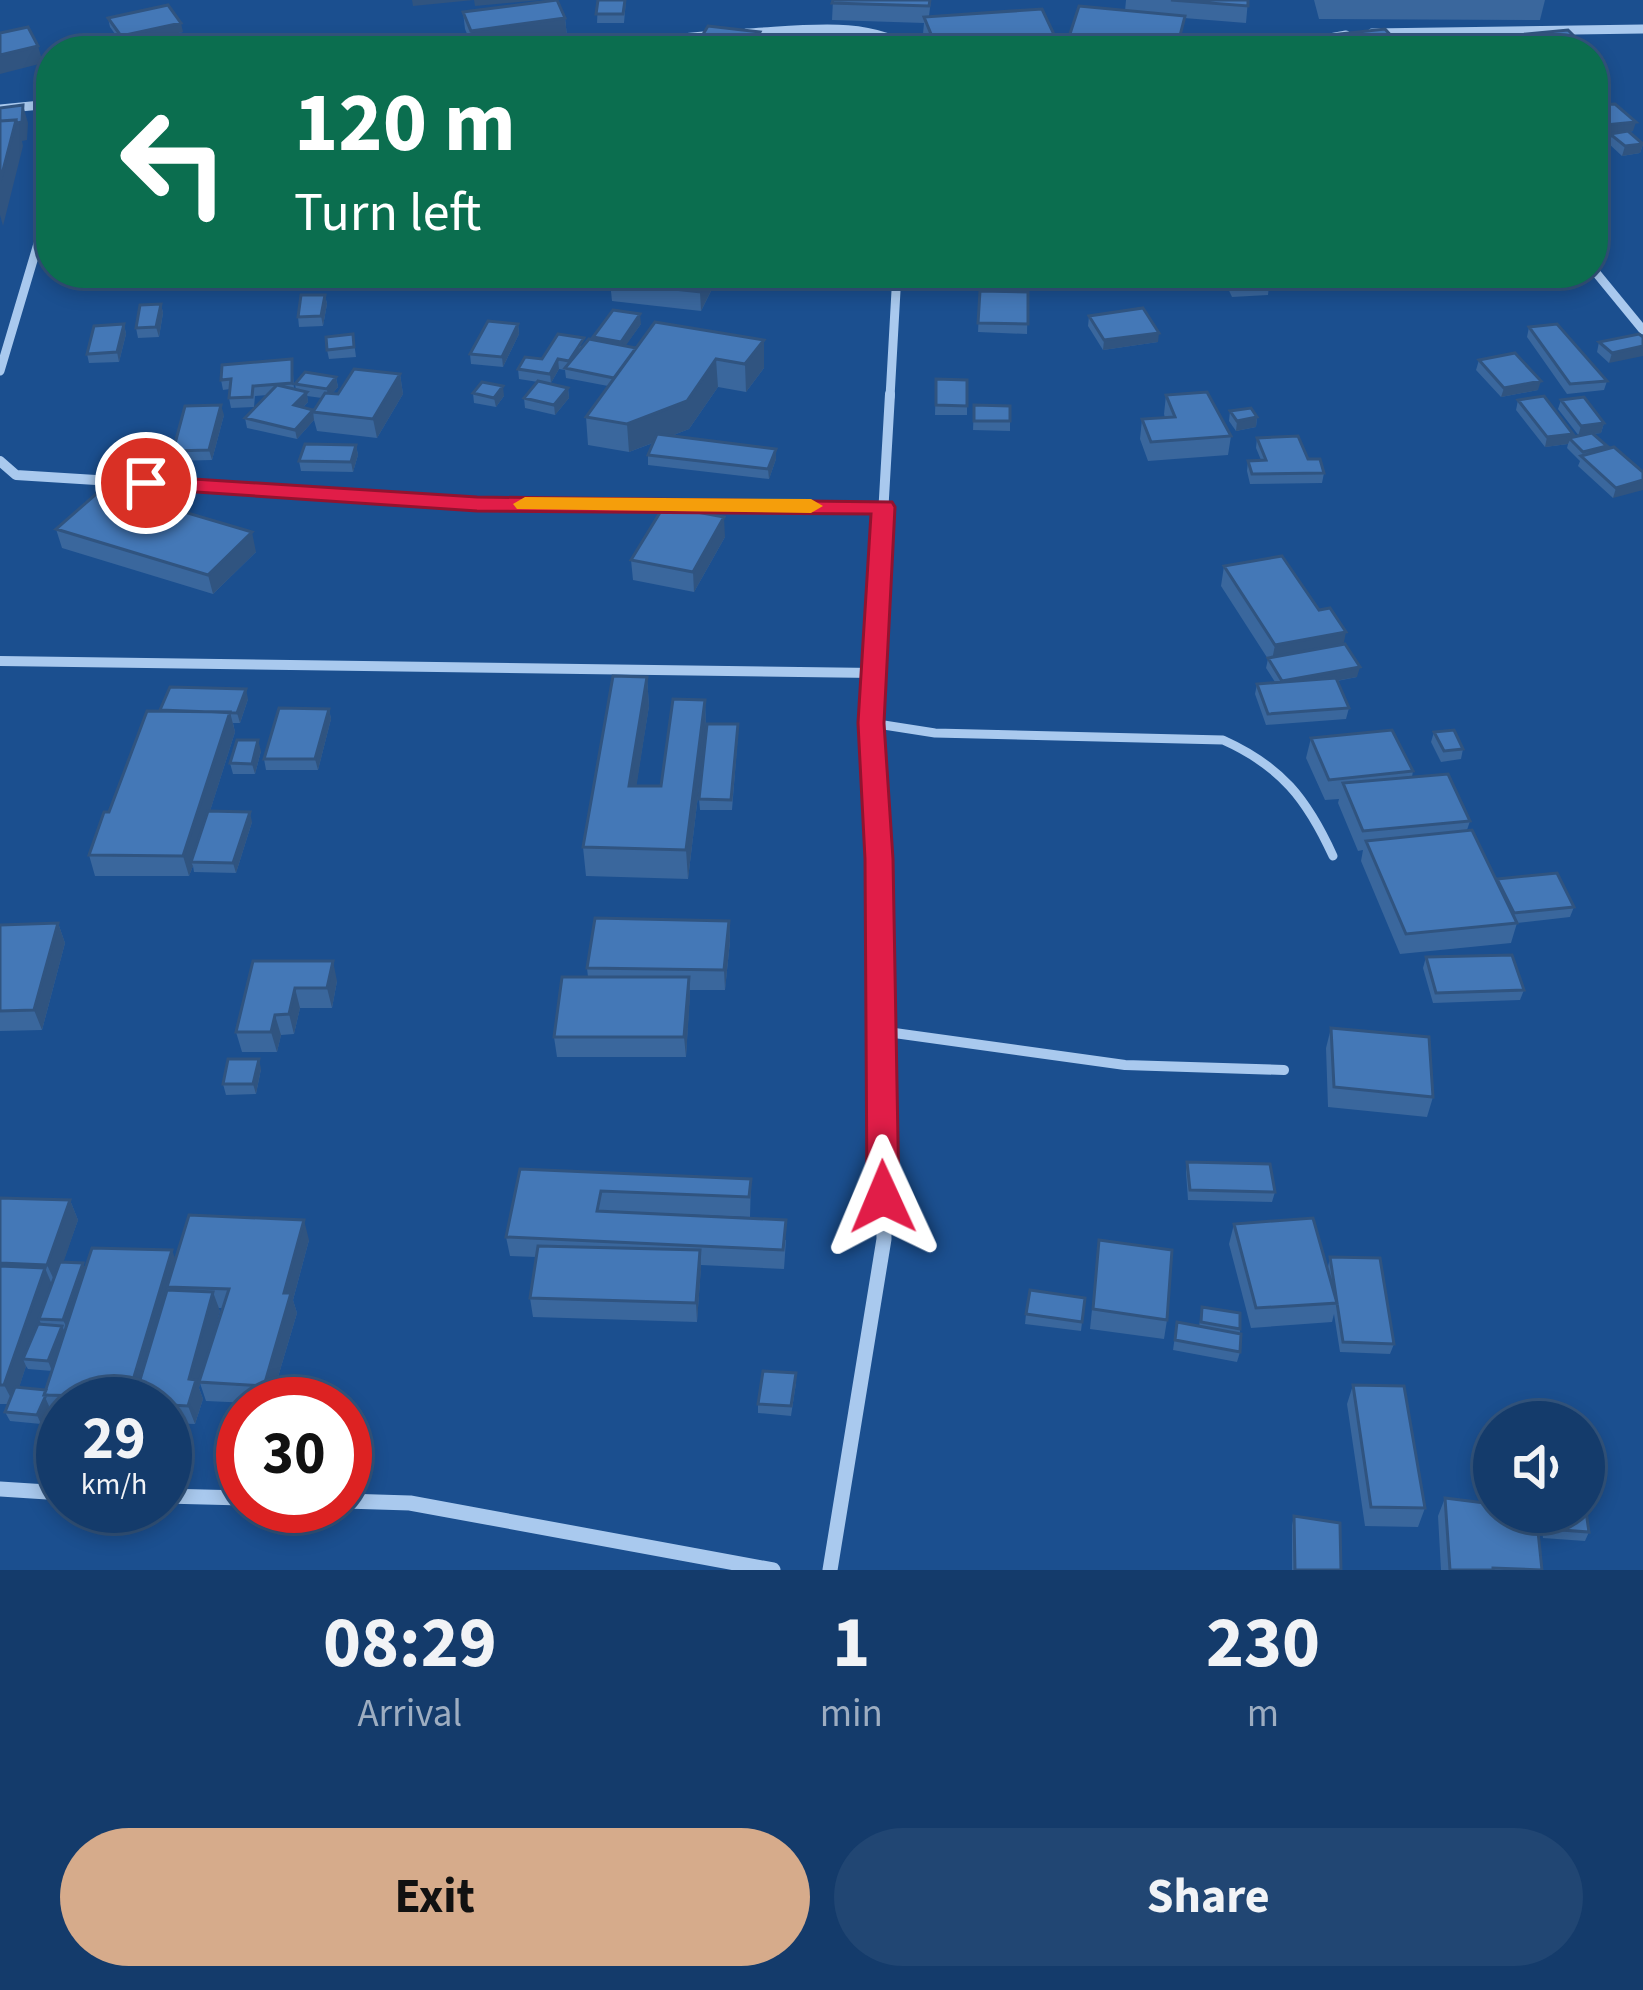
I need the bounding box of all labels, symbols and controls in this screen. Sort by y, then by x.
text: 120 m [294,64,516,184]
icon: left [96,84,252,240]
text: Turn left [294,175,481,252]
pin [95,432,197,534]
icon: arrive [113,450,179,516]
position arrow [820,1134,946,1260]
speed limit sign: 30 [216,1377,372,1533]
text: 29 [82,1397,146,1482]
map controls [1473,1401,1605,1533]
button: sound [1473,1401,1605,1533]
text: km/h [81,1463,147,1506]
text: 08:29 [323,1592,497,1695]
text: 1 [832,1592,870,1695]
text: 230 [1206,1592,1320,1695]
text: Arrival [357,1686,462,1742]
text: min [820,1686,883,1742]
text: m [1247,1686,1279,1742]
button: Exit [60,1828,810,1966]
button: Share [834,1828,1583,1966]

